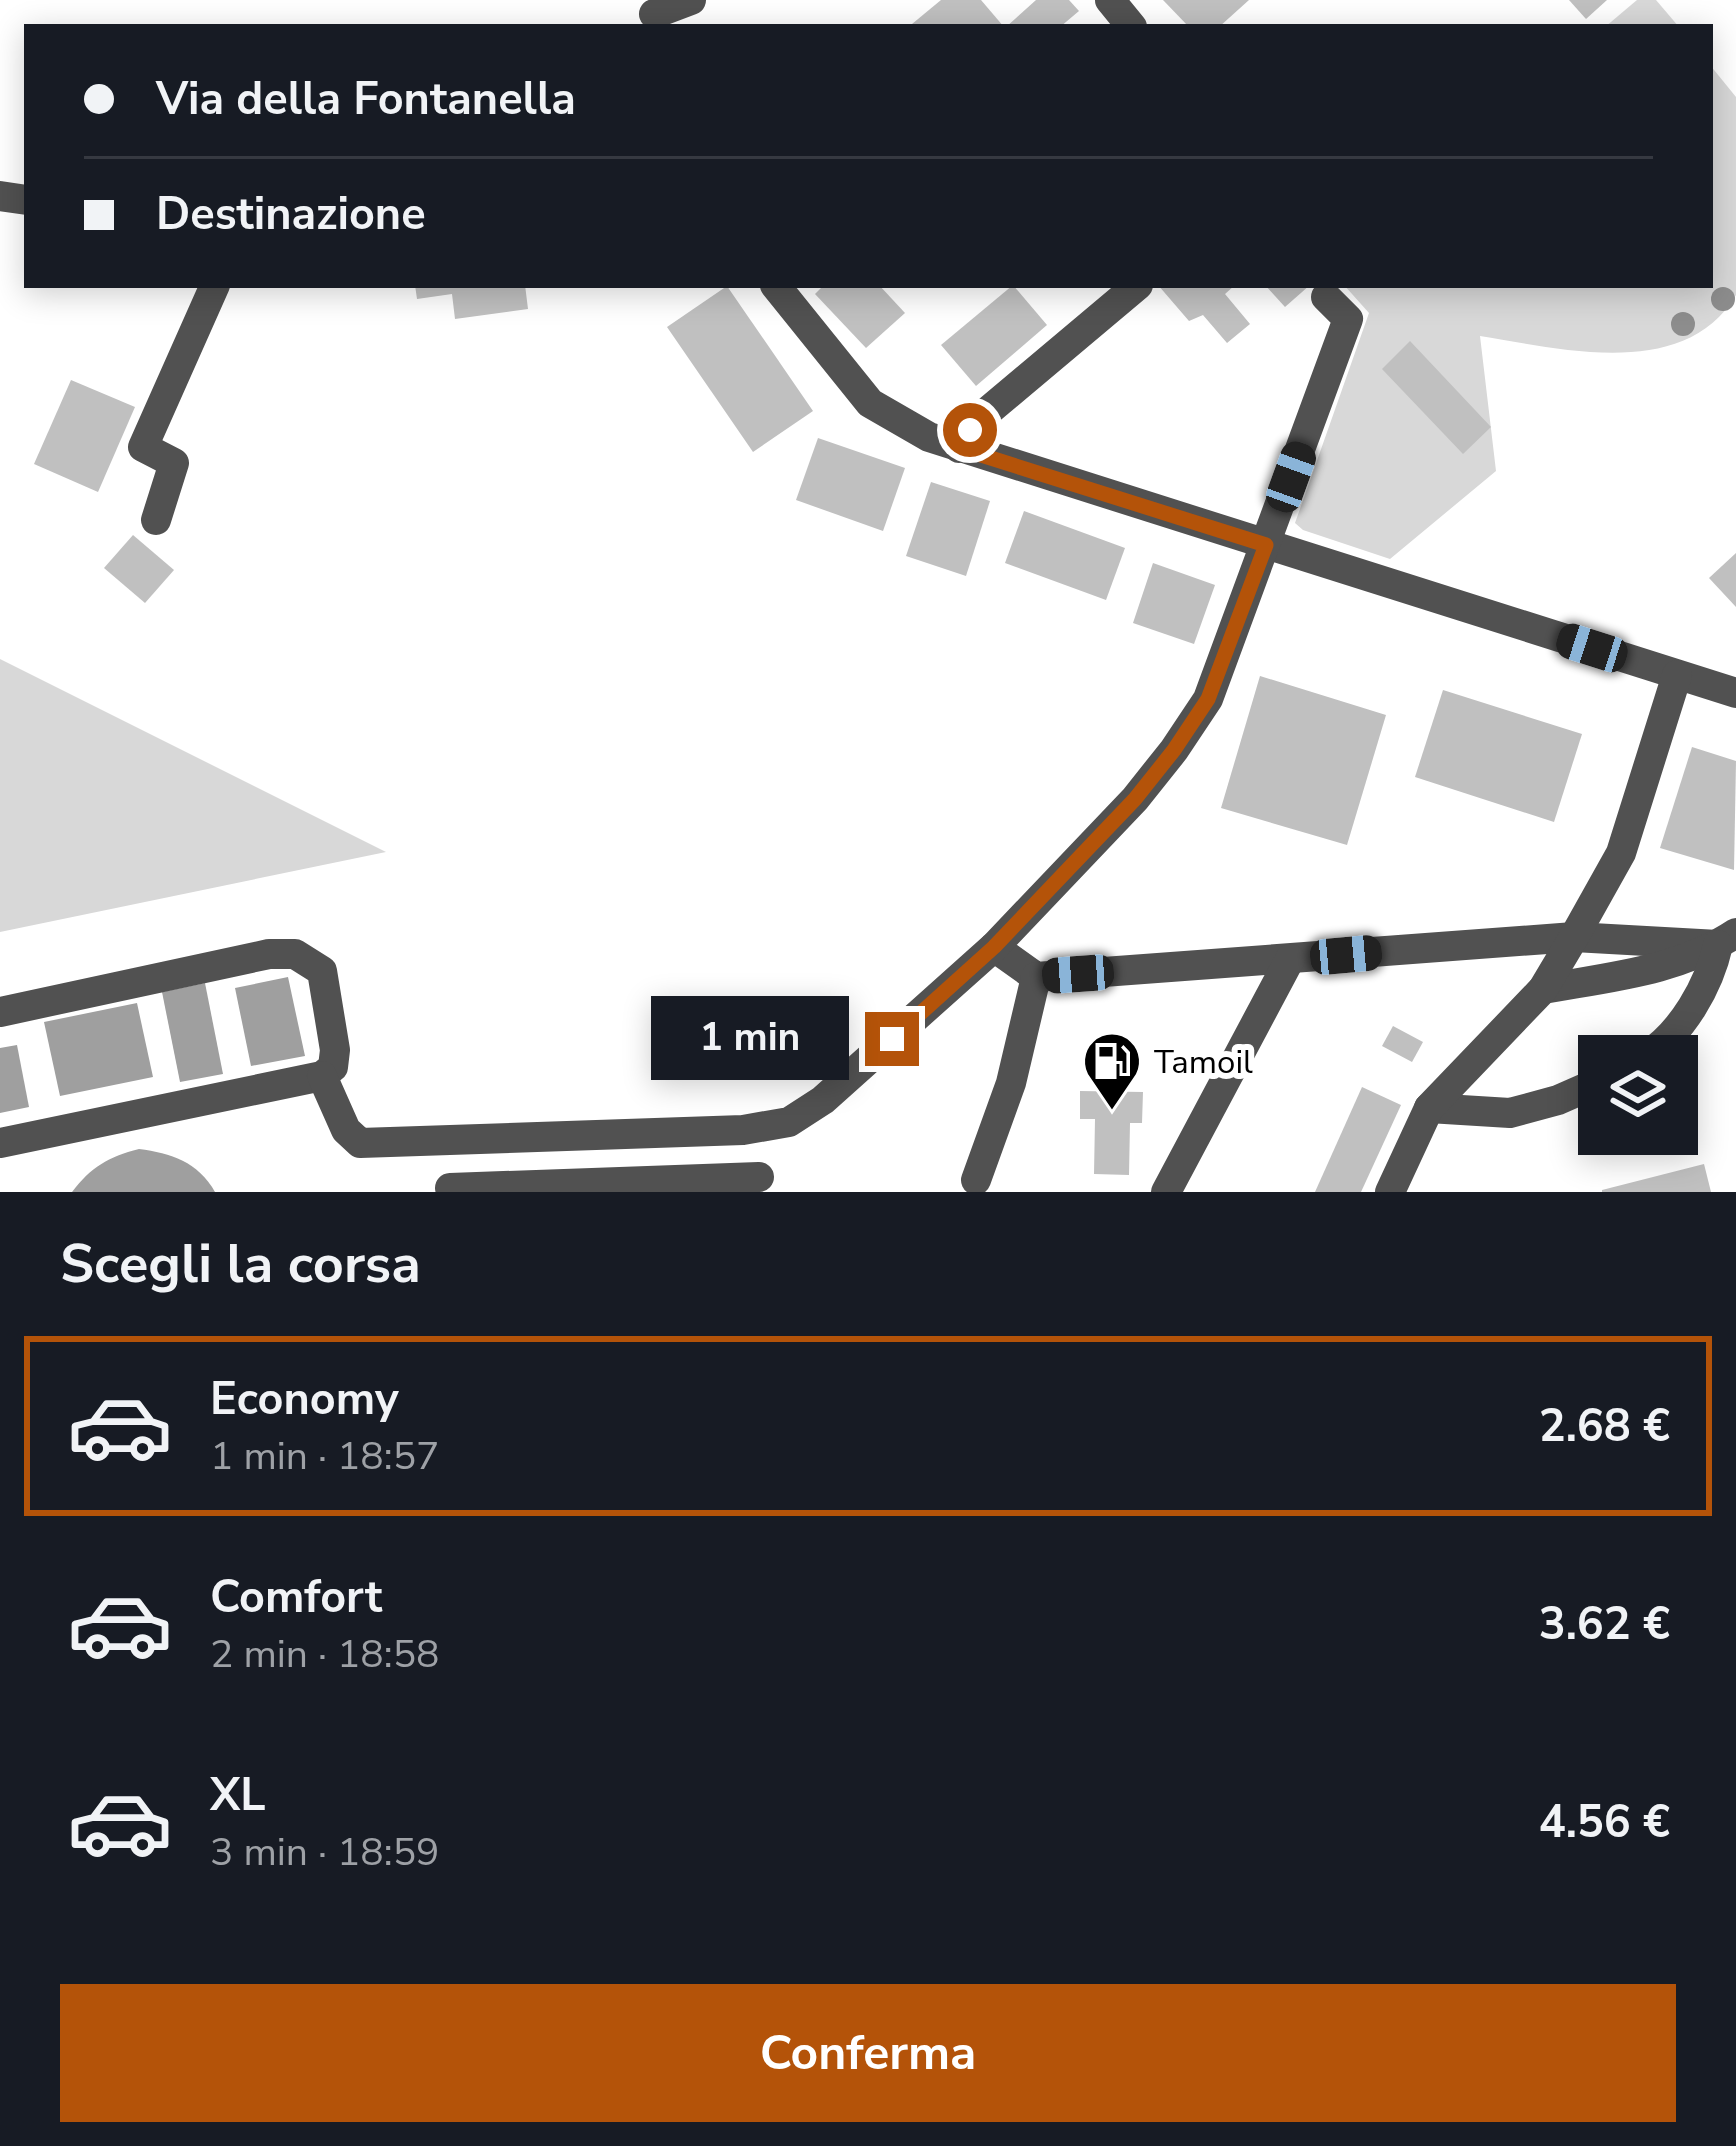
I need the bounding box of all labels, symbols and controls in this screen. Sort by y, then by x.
text: Via della Fontanella [156,69,576,130]
text: Destinazione [156,184,426,245]
route start [943,403,997,457]
car [1262,437,1320,517]
car [1552,620,1632,676]
car [1309,934,1383,976]
car [1041,954,1115,994]
callout: 1 min [652,997,850,1081]
text: 1 min [700,1011,800,1064]
route end [865,1012,919,1066]
fuel station icon: Tamoil [1081,1030,1143,1112]
map controls [1578,1035,1698,1155]
button: layers [1578,1035,1698,1155]
place label: Tamoil [1154,1040,1253,1085]
text: Scegli la corsa [60,1227,421,1301]
text: Economy [210,1369,399,1430]
icon: car [66,1372,174,1480]
text: 2.68 € [1539,1396,1670,1457]
text: 1 min · 18:57 [210,1430,439,1483]
text: Comfort [210,1567,382,1628]
icon: car [66,1570,174,1678]
text: 3.62 € [1539,1594,1670,1655]
text: 2 min · 18:58 [210,1628,439,1681]
text: XL [210,1765,266,1826]
icon: car [66,1768,174,1876]
text: 4.56 € [1539,1792,1670,1853]
text: 3 min · 18:59 [210,1826,439,1879]
button: Conferma [60,1984,1676,2122]

